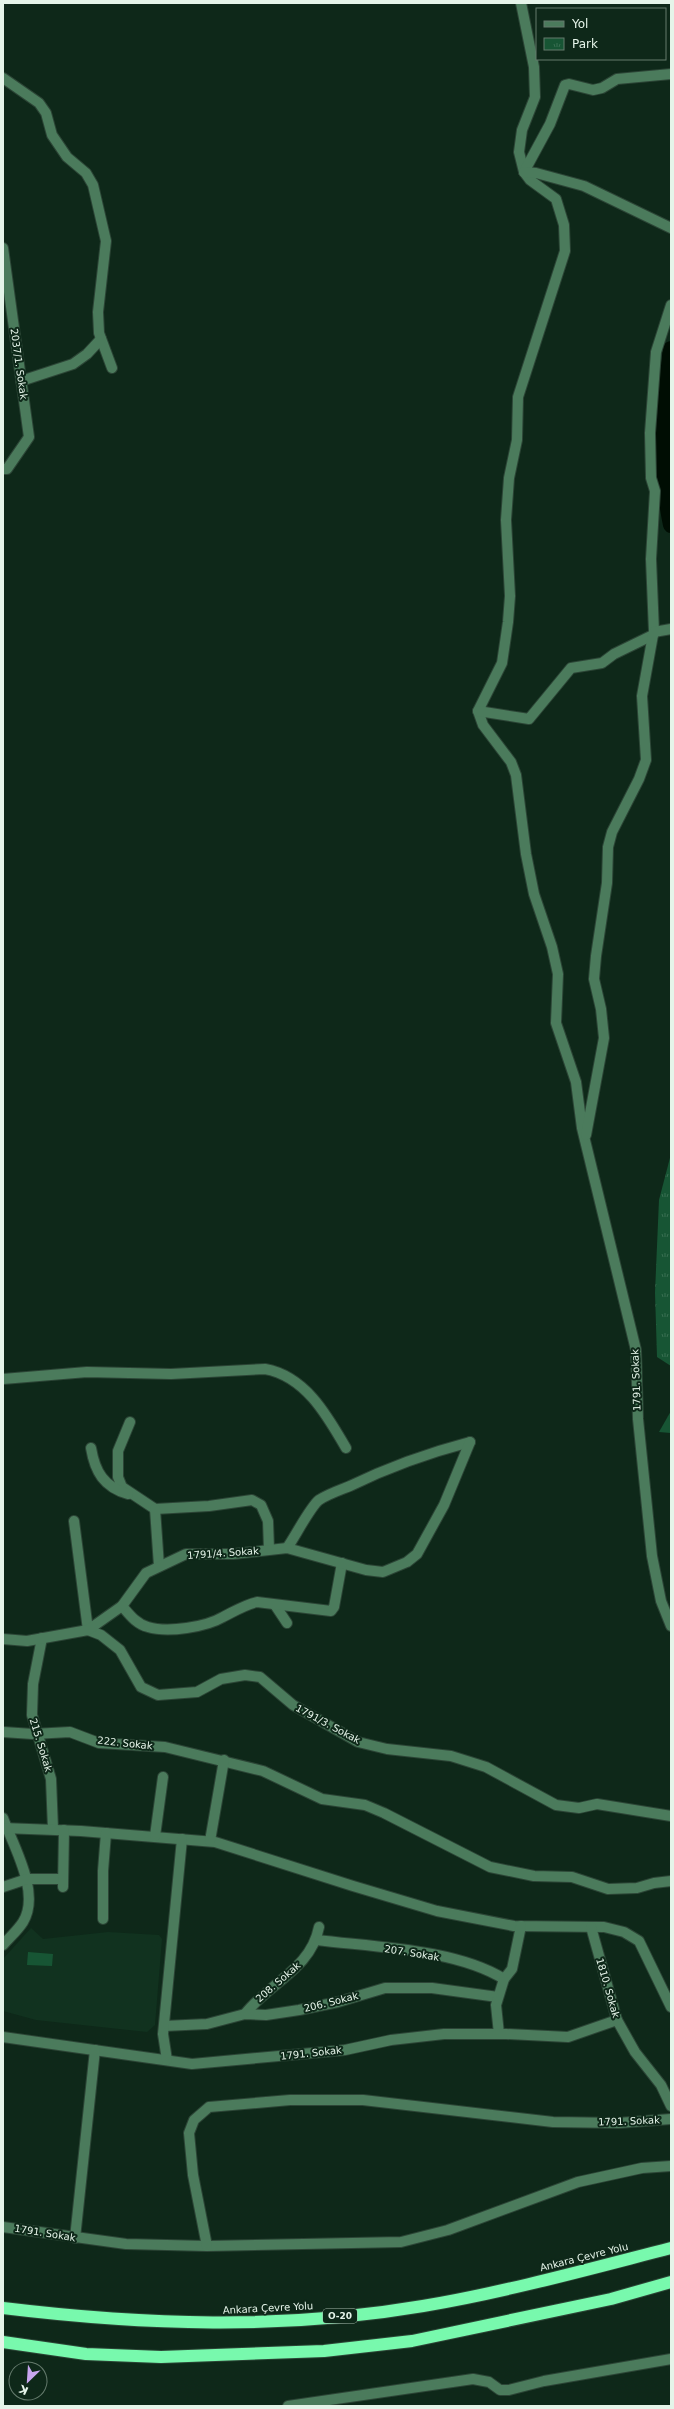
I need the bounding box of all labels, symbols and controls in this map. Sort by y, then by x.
legend [536,8,666,60]
text: Yol [571,17,588,31]
text: Park [572,37,598,51]
street label: 2037/1. Sokak [9,328,29,400]
street label: 1791. Sokak [629,1349,643,1411]
street label: 1791/4. Sokak [187,1545,259,1561]
street label: 1791/3. Sokak [294,1702,362,1746]
street label: 215. Sokak [28,1717,54,1773]
street label: 222. Sokak [97,1735,153,1751]
street label: 207. Sokak [384,1943,440,1963]
street label: 1810. Sokak [594,1957,622,2019]
street label: 208. Sokak [253,1960,303,2004]
street label: 206. Sokak [303,1990,359,2014]
street label: 1791. Sokak [280,2044,343,2062]
street label: 1791. Sokak [598,2114,660,2128]
street label: 1791. Sokak [14,2223,77,2243]
street label: Ankara Çevre Yolu [539,2241,629,2273]
street label: Ankara Çevre Yolu [222,2300,314,2316]
road number: O-20 [323,2309,357,2323]
north arrow [8,2361,48,2401]
text: K [17,2382,31,2397]

